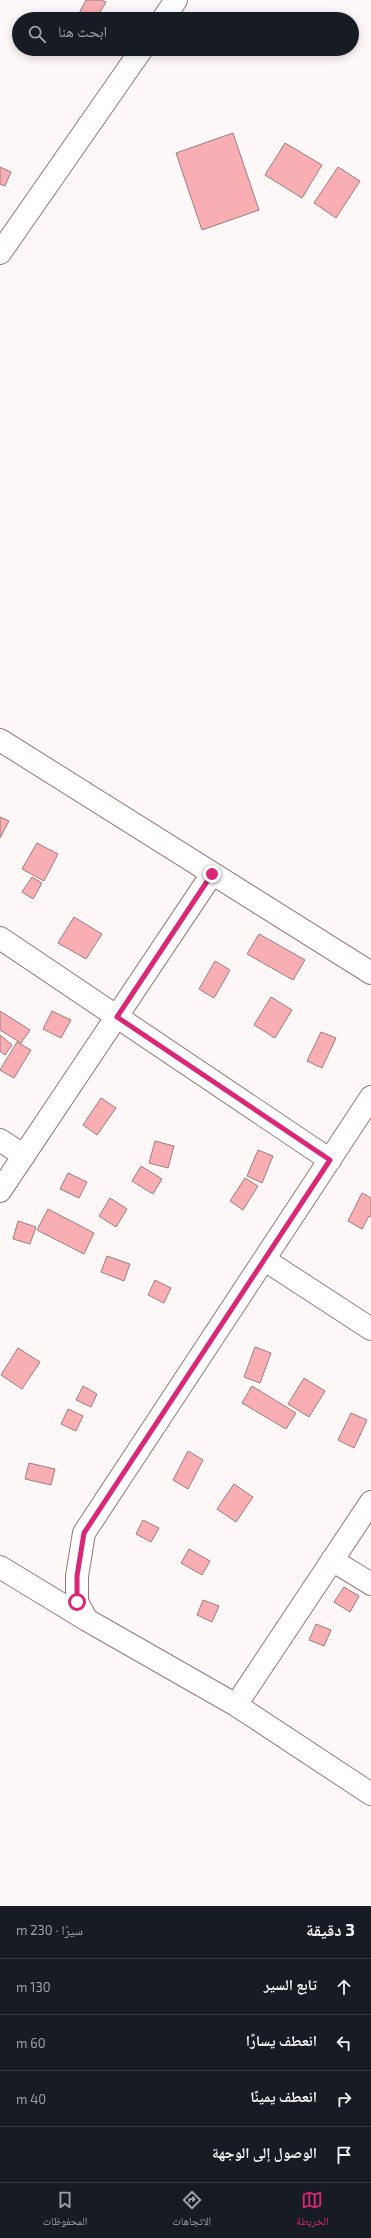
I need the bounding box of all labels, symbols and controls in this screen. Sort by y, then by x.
search box [12,12,359,56]
text: ابحث هنا [58,22,107,40]
icon: search [26,23,48,45]
route end [203,865,221,883]
route start [68,1593,86,1611]
text: 3 دقيقة [306,1919,355,1939]
text: سيرًا · 230 m [16,1922,83,1938]
text: تابع السير [264,1975,317,1993]
icon: ahead [333,1976,355,1998]
text: 130 m [16,1979,51,1995]
text: انعطف يسارًا [246,2031,317,2049]
icon: left [333,2032,355,2054]
text: 60 m [16,2035,46,2051]
text: انعطف يمينًا [250,2087,317,2105]
icon: right [333,2088,355,2110]
text: 40 m [16,2091,46,2107]
text: الوصول إلى الوجهة [212,2143,317,2161]
icon: arrive [333,2144,355,2166]
tab: المحفوظات [42,2189,87,2232]
tab: الاتجاهات [172,2189,211,2232]
tab: الخريطة [296,2189,329,2232]

